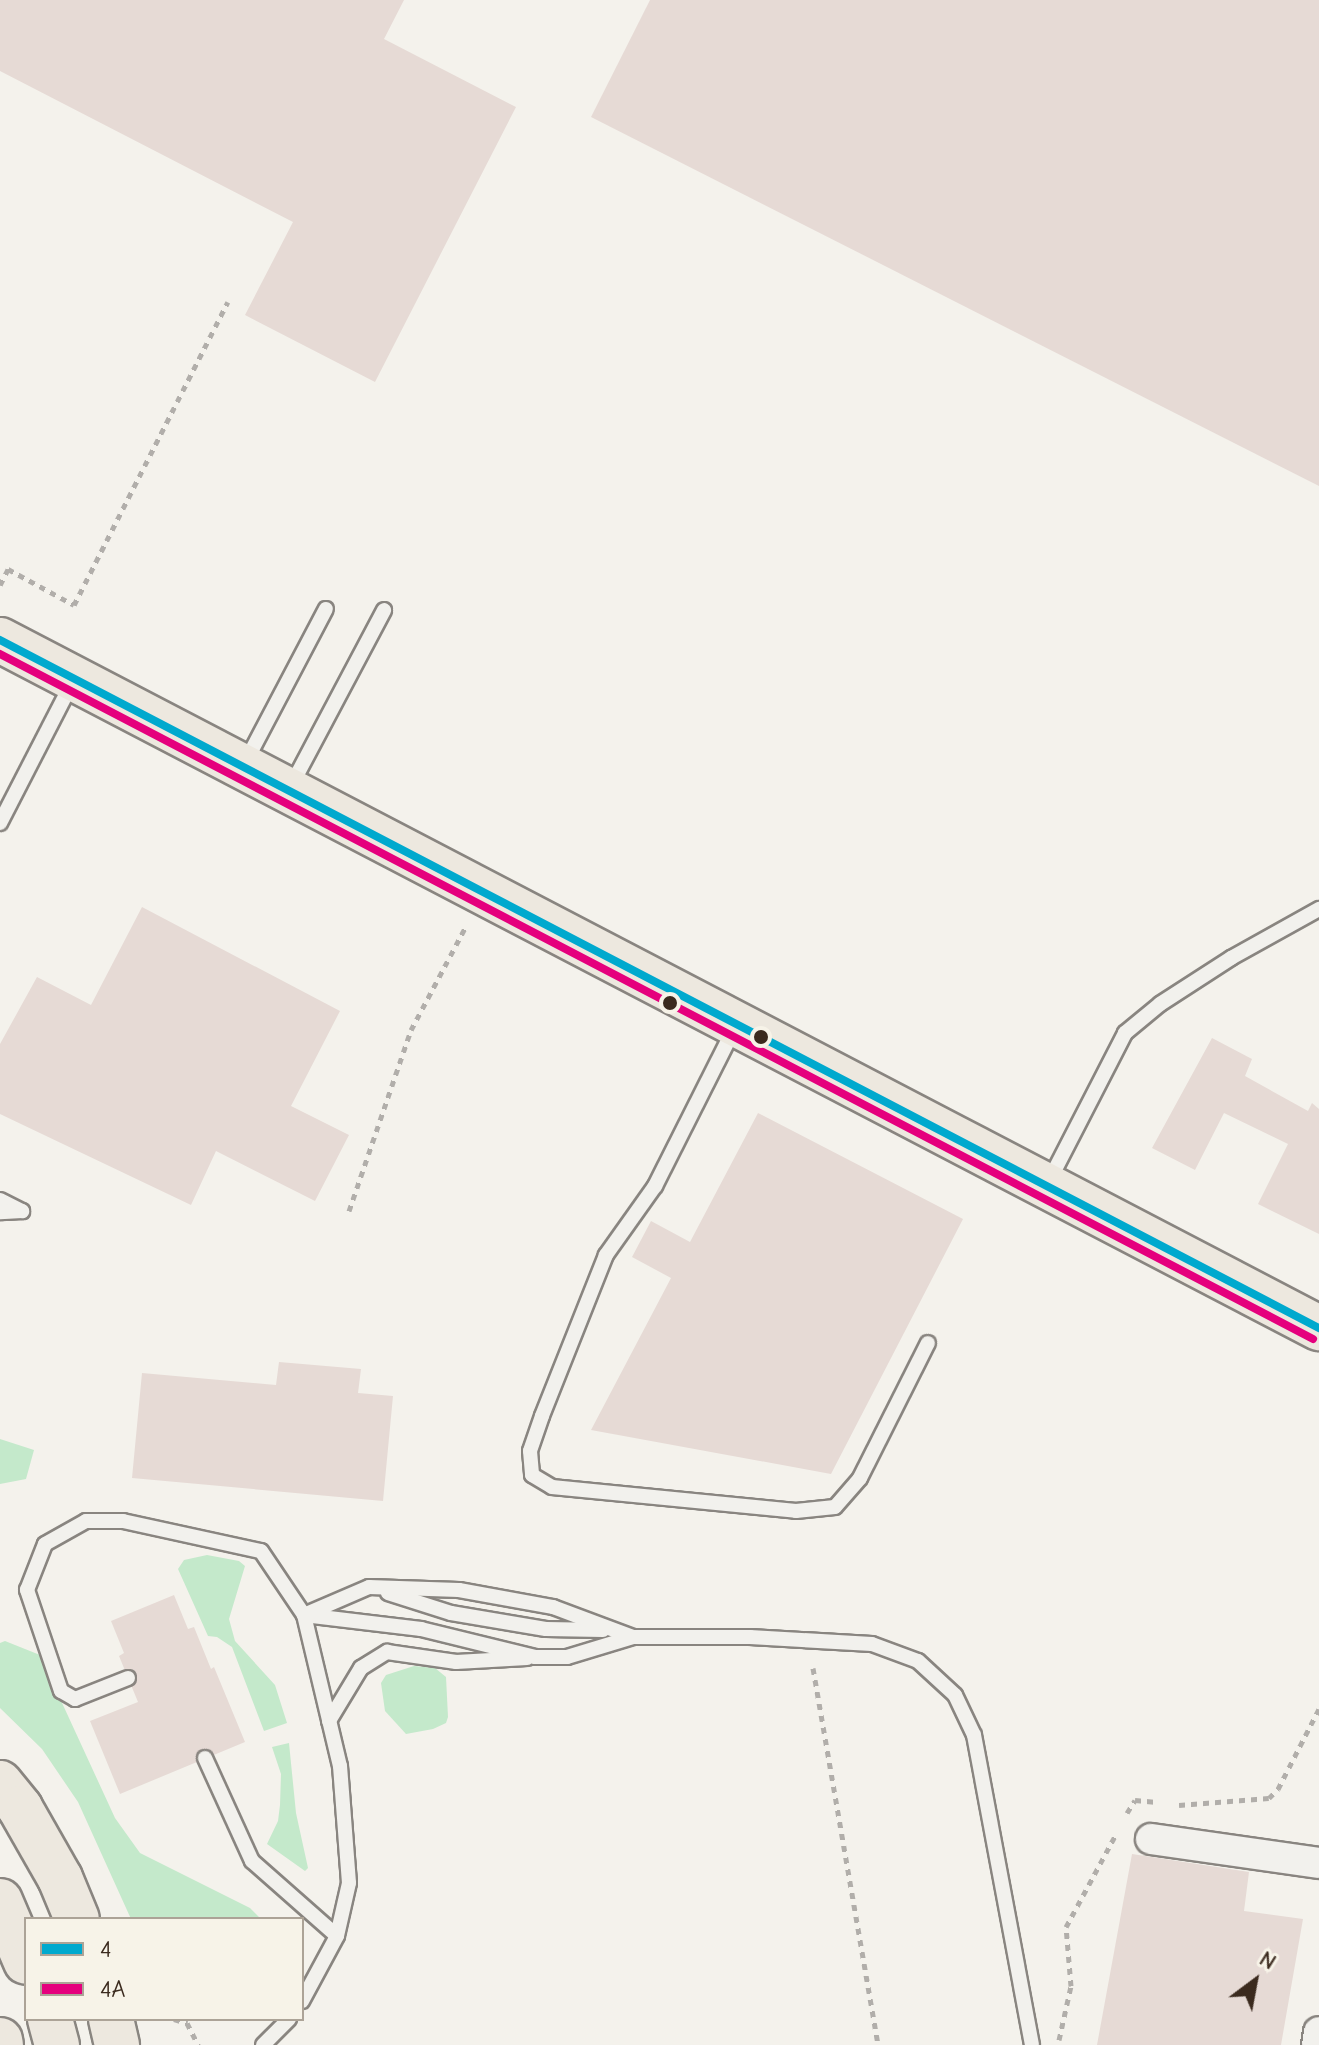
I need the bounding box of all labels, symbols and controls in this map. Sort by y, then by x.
unlabelled marker [662,995,678,1011]
unlabelled marker [753,1029,769,1045]
legend [24,1917,304,2021]
text: 4 [100,1935,112,1963]
north arrow [1215,1941,1295,2021]
text: N [1255,1946,1281,1975]
text: 4A [100,1975,126,2003]

